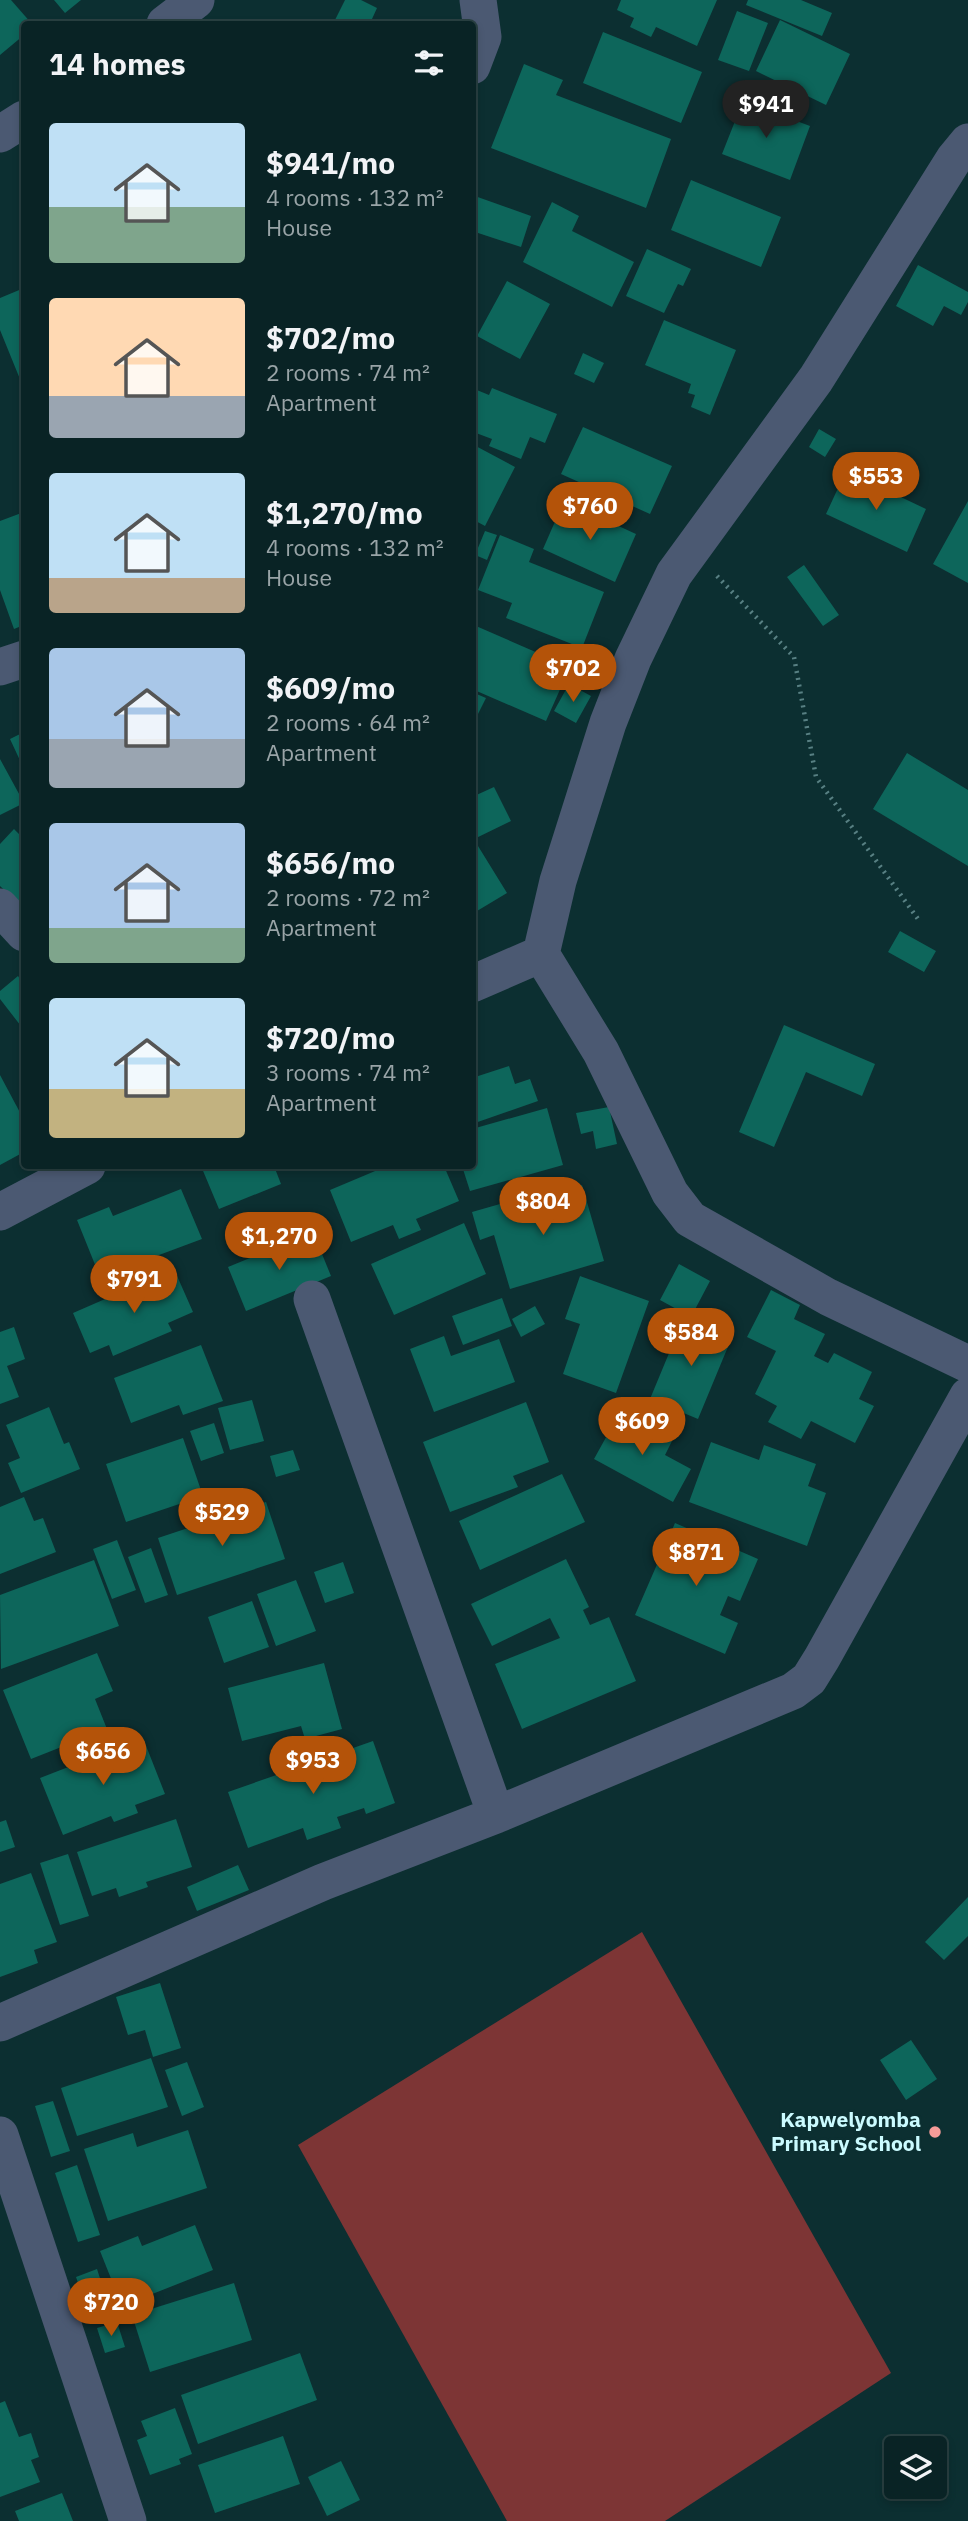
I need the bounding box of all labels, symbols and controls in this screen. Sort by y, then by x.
text: 14 homes [49,44,186,83]
icon: filters [410,44,448,82]
pin: $941 [725,80,807,140]
text: $941 [738,88,794,118]
text: $941/mo [266,143,395,182]
icon: home [105,151,189,235]
text: 4 rooms · 132 m² [266,182,444,212]
text: House [266,212,332,242]
text: $702/mo [266,318,395,357]
icon: home [105,326,189,410]
text: 2 rooms · 74 m² [266,357,430,387]
text: Apartment [266,387,377,417]
pin: $553 [835,452,917,512]
text: $553 [848,460,904,490]
pin: $760 [549,482,631,542]
text: $760 [562,490,618,520]
text: $1,270/mo [266,493,423,532]
icon: home [105,501,189,585]
text: 4 rooms · 132 m² [266,532,444,562]
text: House [266,562,332,592]
pin: $702 [532,644,614,704]
text: $702 [545,652,601,682]
text: $609/mo [266,668,395,707]
icon: home [105,676,189,760]
text: 2 rooms · 64 m² [266,707,430,737]
text: Apartment [266,737,377,767]
text: $656/mo [266,843,395,882]
icon: home [105,851,189,935]
text: 2 rooms · 72 m² [266,882,430,912]
text: Apartment [266,912,377,942]
text: $720/mo [266,1018,395,1057]
icon: home [105,1026,189,1110]
text: 3 rooms · 74 m² [266,1057,430,1087]
text: Apartment [266,1087,377,1117]
pin: $804 [502,1178,584,1237]
text: $804 [515,1185,571,1215]
pin: $1,270 [222,1212,336,1272]
text: $1,270 [241,1220,317,1250]
pin: $791 [93,1256,175,1315]
text: $791 [106,1263,162,1293]
pin: $584 [650,1308,732,1368]
text: $584 [663,1316,719,1346]
pin: $609 [601,1398,683,1457]
text: $609 [614,1405,670,1435]
pin: $529 [181,1488,263,1548]
text: $529 [194,1496,250,1526]
pin: $871 [655,1528,737,1588]
text: $871 [668,1536,724,1566]
pin: $656 [62,1728,144,1787]
text: $656 [75,1735,131,1765]
pin: $953 [272,1736,354,1796]
text: $953 [285,1744,341,1774]
place label: Kapwelyomba Primary School [771,2105,921,2157]
marker: Kapwelyomba Primary School [927,2124,943,2140]
pin: $720 [70,2278,152,2338]
text: $720 [83,2286,139,2316]
map controls [884,2436,947,2499]
button: layers [884,2436,947,2499]

